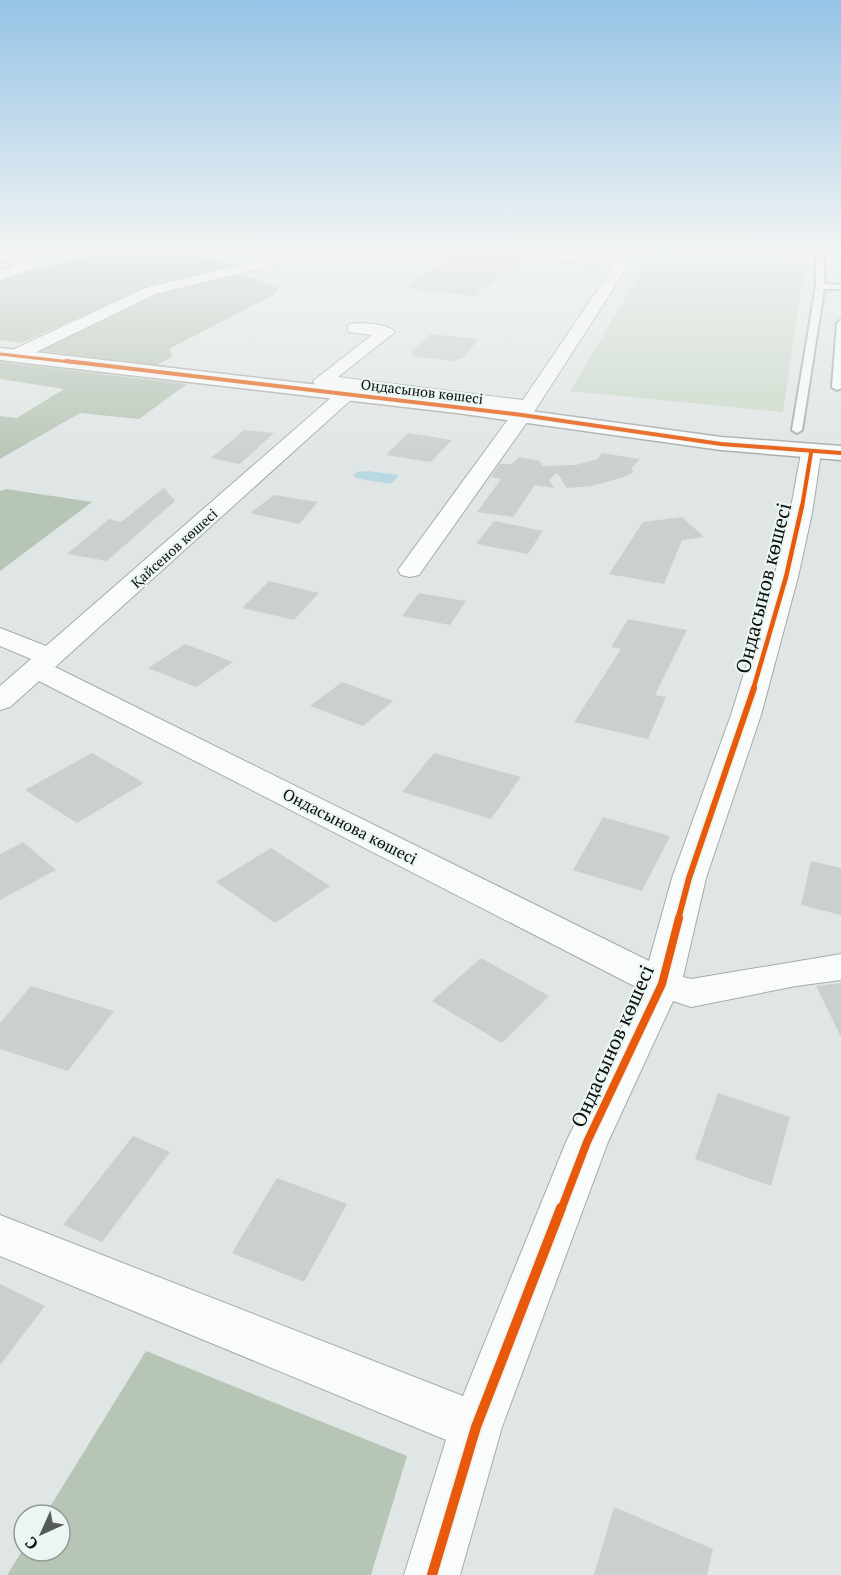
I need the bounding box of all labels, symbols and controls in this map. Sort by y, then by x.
street label: Оңдасынов көшесі [360,374,484,408]
street label: Ондасынов көшесі [729,500,797,676]
street label: Қайсенов көшесі [127,504,221,592]
street label: Ондасынова көшесі [279,783,421,870]
street label: Ондасынов көшесі [564,960,660,1132]
north arrow [12,1503,72,1563]
text: С [20,1532,43,1555]

